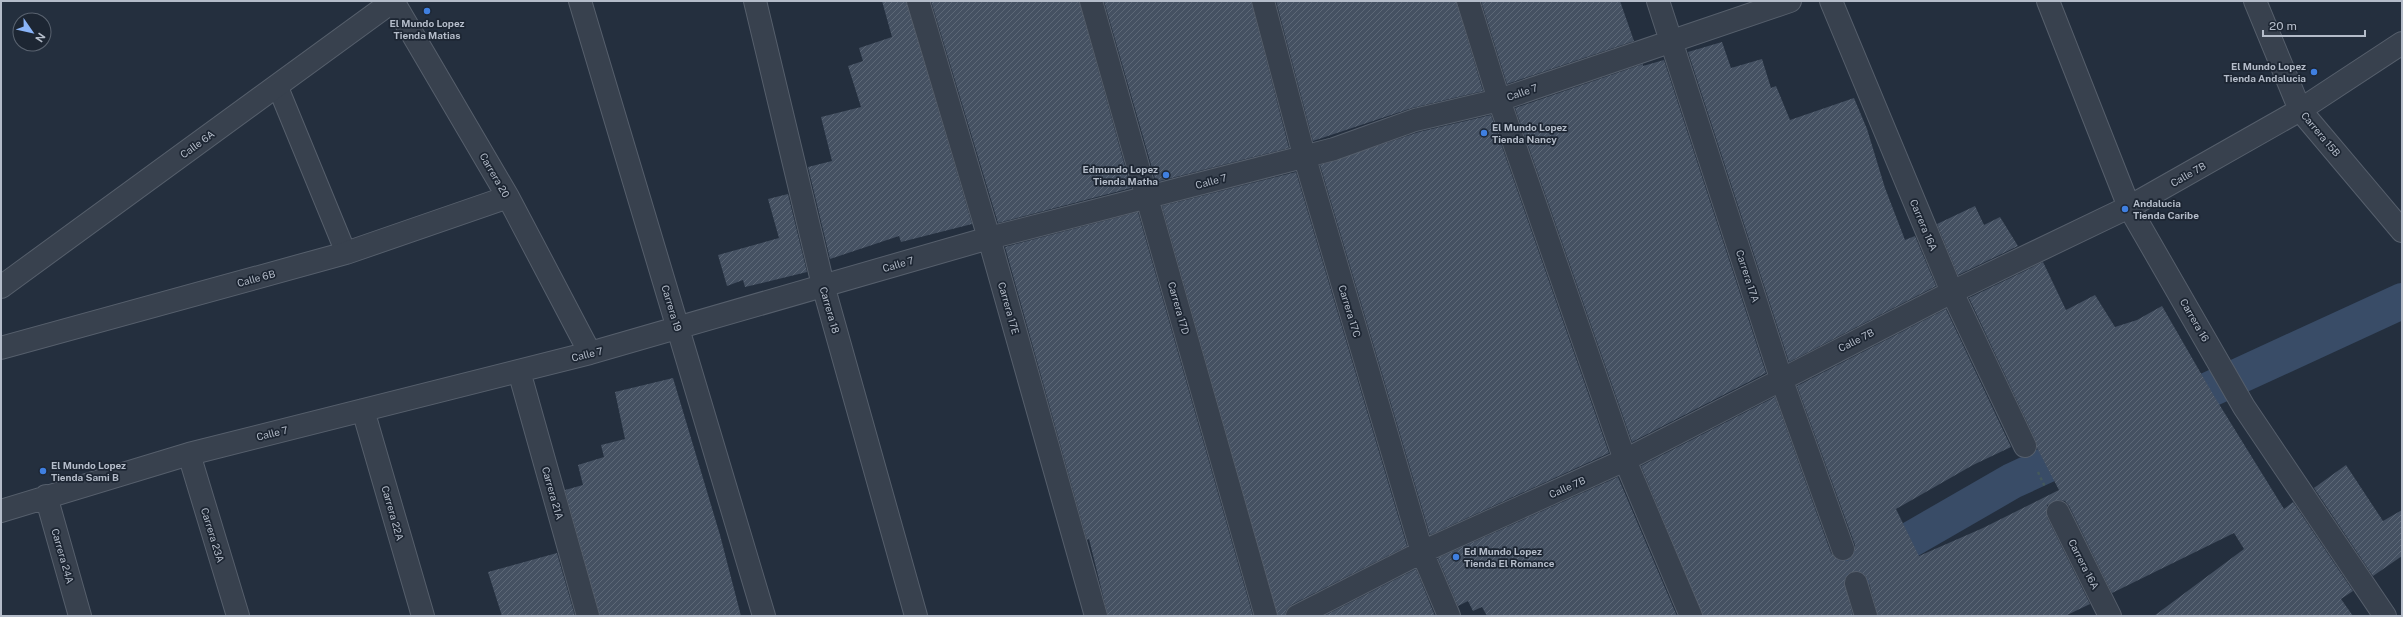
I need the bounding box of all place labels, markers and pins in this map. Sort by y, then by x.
marker: El Mundo Lopez Tienda Matias [422,6,432,16]
place label: El Mundo Lopez Tienda Matias [389,17,465,41]
place label: El Mundo Lopez Tienda Andalucia [2224,60,2306,84]
marker: El Mundo Lopez Tienda Andalucia [2309,67,2319,77]
place label: El Mundo Lopez Tienda Nancy [1492,121,1567,145]
marker: El Mundo Lopez Tienda Nancy [1479,128,1489,138]
place label: Edmundo Lopez Tienda Matha [1083,163,1158,187]
marker: Edmundo Lopez Tienda Matha [1161,170,1171,180]
place label: Andalucia Tienda Caribe [2133,197,2199,221]
marker: Andalucia Tienda Caribe [2120,204,2130,214]
place label: El Mundo Lopez Tienda Sami B [51,459,126,483]
marker: El Mundo Lopez Tienda Sami B [38,466,48,476]
place label: Ed Mundo Lopez Tienda El Romance [1464,545,1555,569]
marker: Ed Mundo Lopez Tienda El Romance [1451,552,1461,562]

